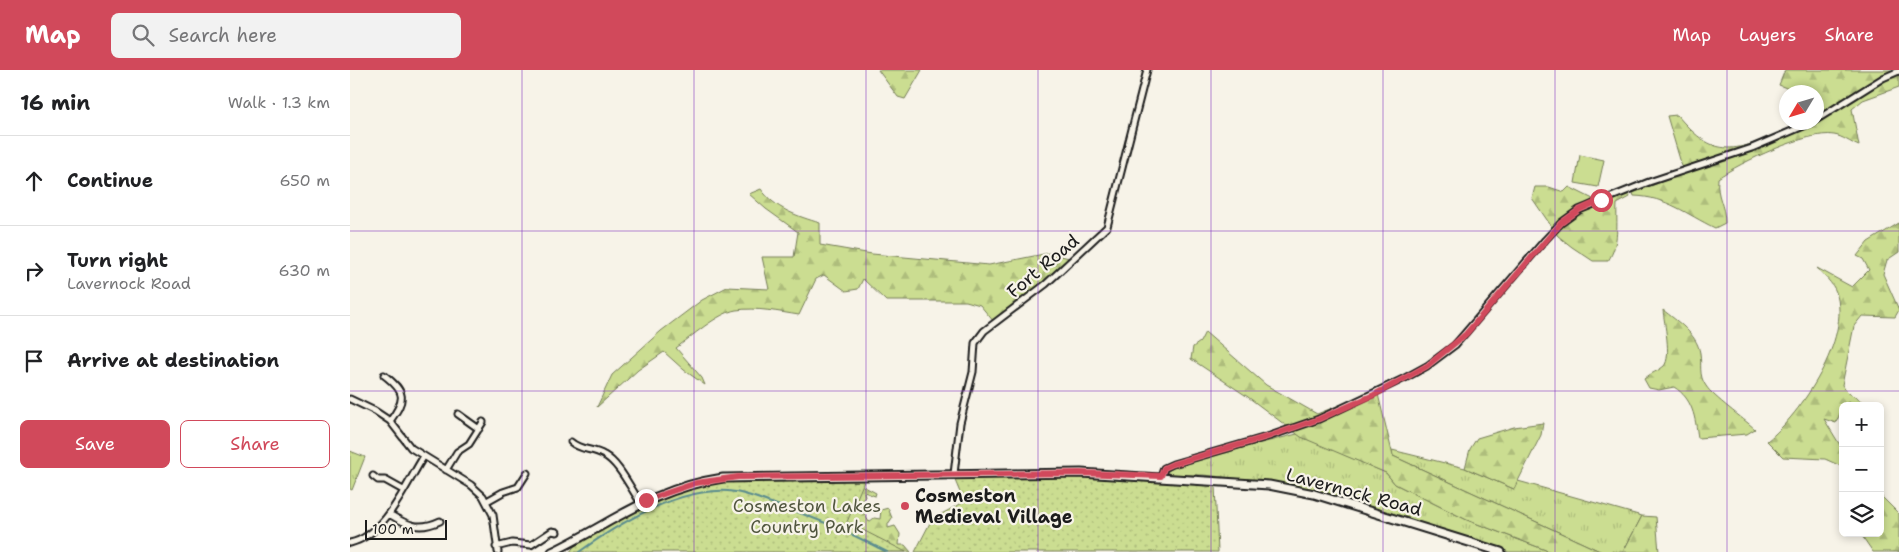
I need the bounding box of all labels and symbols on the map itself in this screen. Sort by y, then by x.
north arrow [1779,85,1824,130]
route start [1590,189,1613,212]
street label: Fort Road [1002,229,1084,303]
street label: Lavernock Road [1284,462,1424,522]
place label: Cosmeston Medieval Village [915,484,1073,529]
route end [635,489,658,512]
park label: Cosmeston Lakes Country Park [733,494,881,539]
marker: Cosmeston Medieval Village [899,500,911,512]
scale bar [365,517,448,540]

